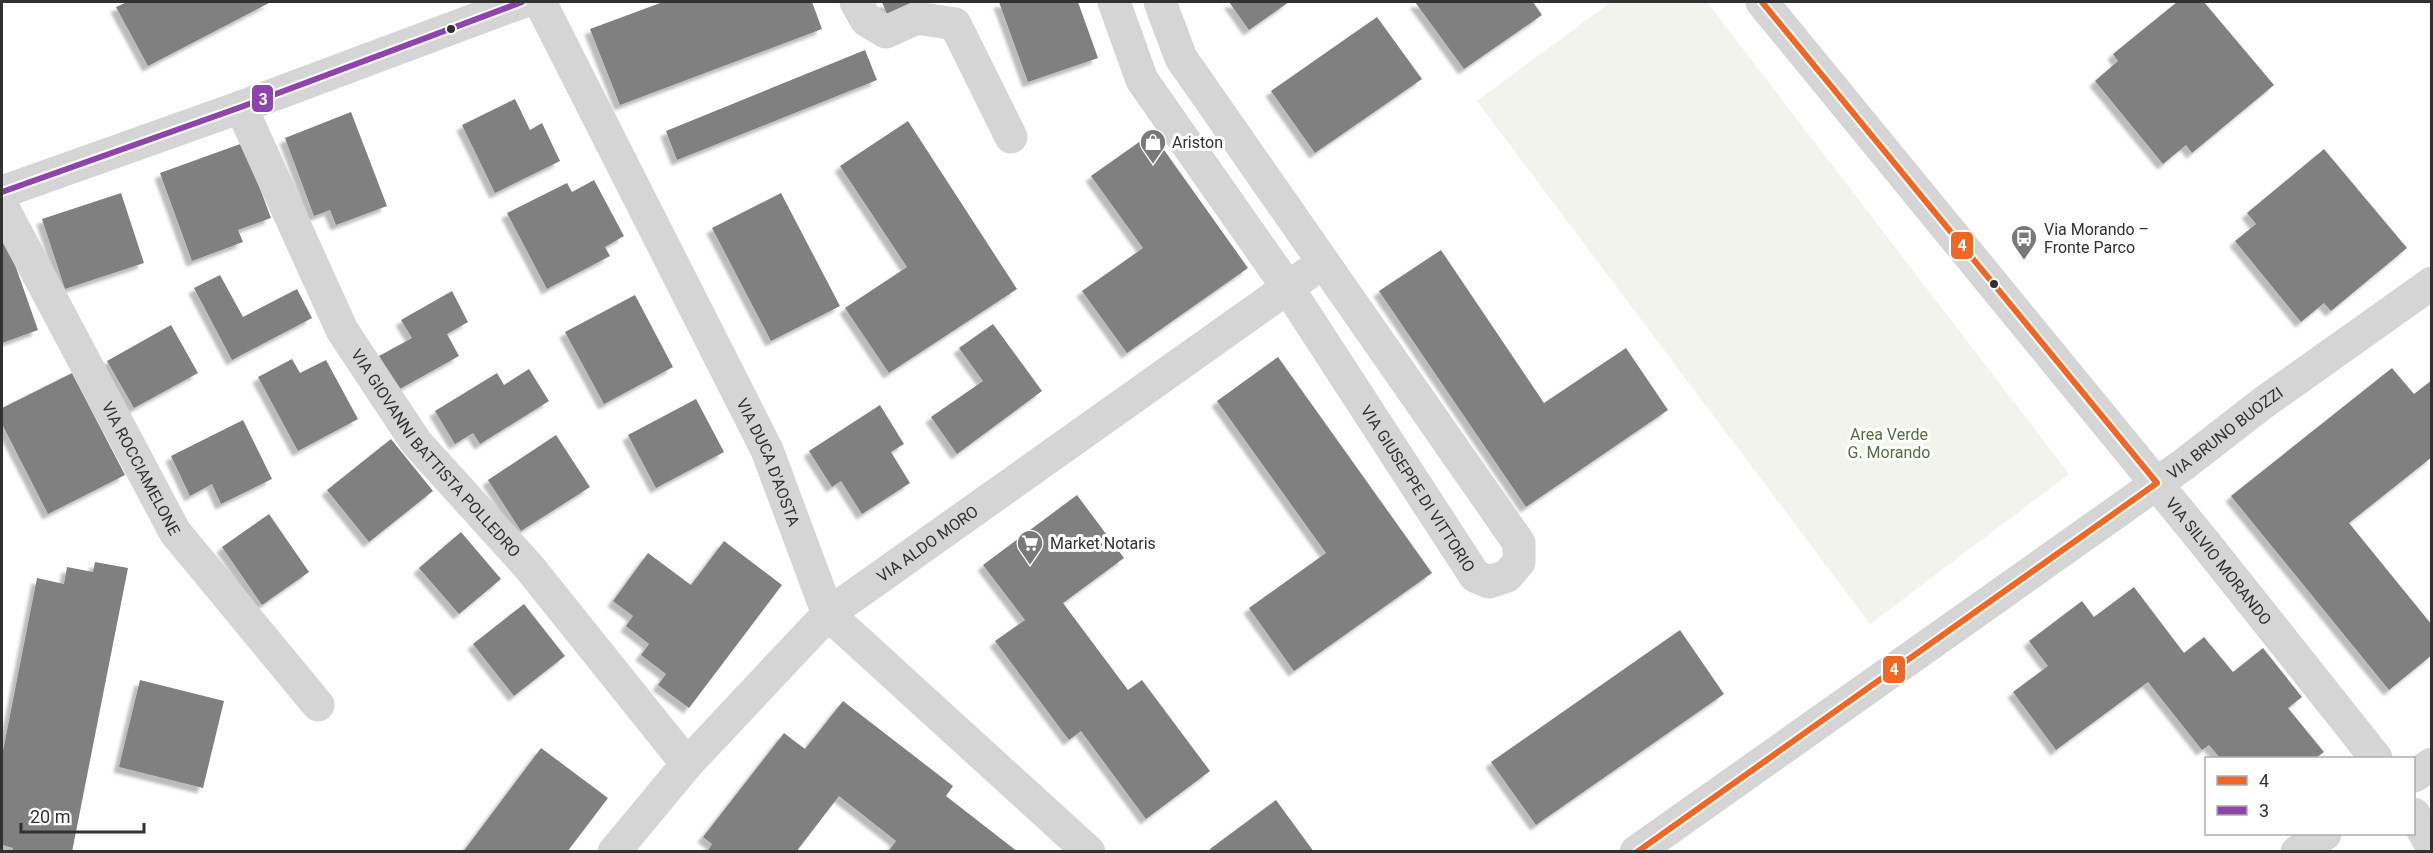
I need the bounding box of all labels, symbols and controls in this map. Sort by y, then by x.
unlabelled marker [445,23,457,35]
line badge: 3 [251,84,274,113]
text: 3 [258,90,268,109]
shop icon: Ariston [1138,127,1168,165]
place label: Ariston [1172,133,1223,152]
place label: Via Morando – Fronte Parco [2044,220,2149,257]
bus stop icon: Via Morando – Fronte Parco [2009,223,2039,261]
line badge: 4 [1950,231,1974,260]
text: 4 [1957,236,1967,255]
unlabelled marker [1988,278,2000,290]
street label: VIA GIOVANNI BATTISTA POLLEDRO [347,346,524,561]
street label: VIA BRUNO BUOZZI [2164,383,2287,483]
street label: VIA DUCA D'AOSTA [732,395,804,529]
street label: VIA ROCCIAMELONE [98,399,184,539]
street label: VIA GIUSEPPE DI VITTORIO [1357,402,1479,576]
park label: Area Verde G. Morando [1848,425,1930,462]
street label: VIA SILVIO MORANDO [2162,494,2275,629]
street label: VIA ALDO MORO [873,502,982,586]
supermarket icon: Market Notaris [1015,528,1045,566]
place label: Market Notaris [1050,534,1156,553]
line badge: 4 [1882,655,1906,684]
text: 4 [1889,660,1899,679]
legend [2205,757,2415,835]
text: 4 [2259,770,2269,791]
scale bar [21,796,144,834]
text: 3 [2259,800,2269,821]
text: 20 m [30,806,70,827]

